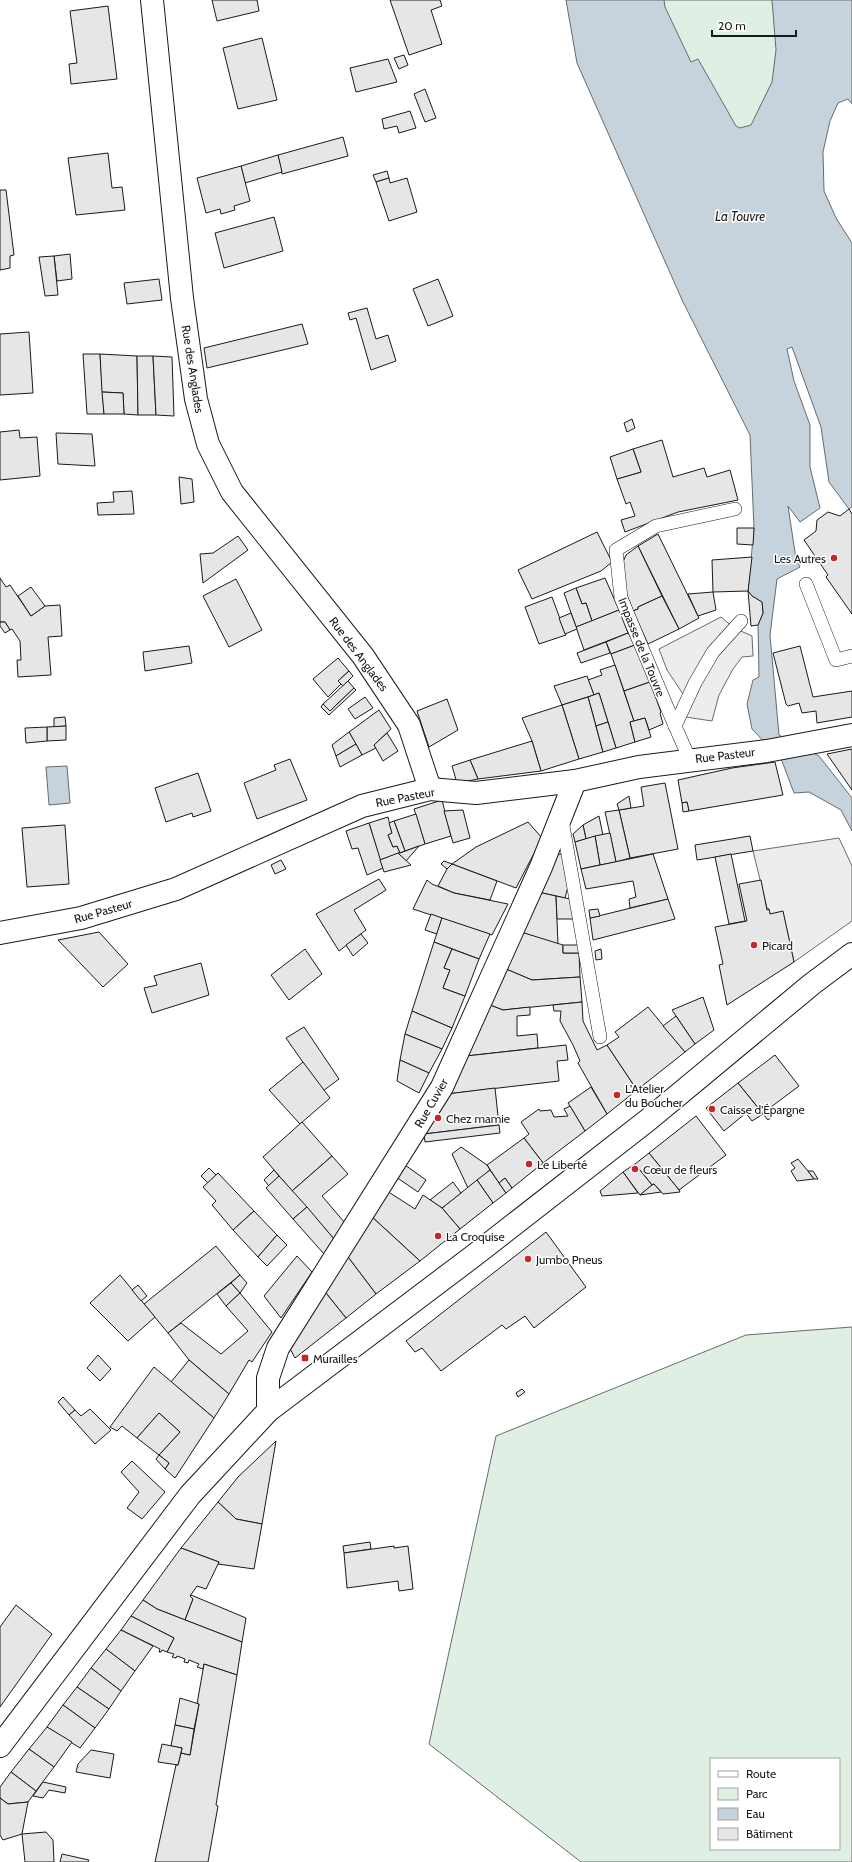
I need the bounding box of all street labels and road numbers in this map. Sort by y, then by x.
street label: Rue des Anglades [179,324,207,414]
street label: Impasse de la Touvre [615,595,669,699]
street label: Rue des Anglades [326,614,392,694]
street label: Rue Pasteur [694,744,756,766]
street label: Rue Pasteur [374,784,436,810]
street label: Rue Pasteur [72,895,134,926]
street label: Rue Cuvier [411,1076,451,1130]

